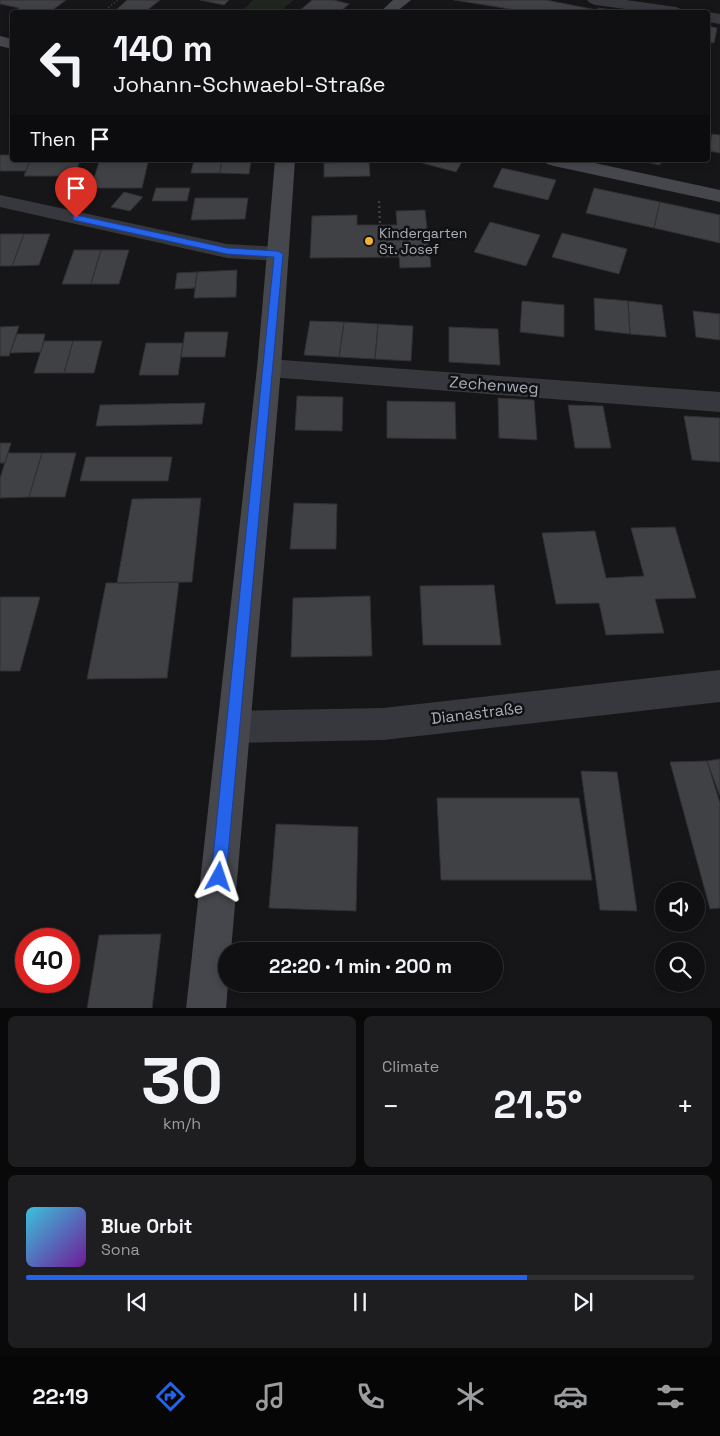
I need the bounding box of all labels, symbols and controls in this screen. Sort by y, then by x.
text: 140 m [113,27,213,71]
icon: left [30,30,95,95]
text: Johann-Schwaebl-Straße [113,70,386,98]
icon: arrive [86,125,114,153]
text: Then [30,127,76,152]
pin [55,167,97,218]
icon: arrive [62,174,90,202]
place label: Kindergarten St. Josef [379,224,467,258]
marker: Kindergarten St. Josef [363,235,375,247]
street label: Zechenweg [449,371,539,399]
street label: Dianastraße [430,697,524,729]
position arrow [192,850,244,902]
map controls [655,882,705,992]
button: sound [655,882,705,932]
speed limit sign: 40 [15,928,80,993]
button: search [655,942,705,992]
text: 22:20 · 1 min · 200 m [269,954,452,979]
text: 30 [141,1039,223,1122]
text: Climate [382,1056,439,1077]
text: 21.5° [494,1081,582,1129]
text: − [382,1088,399,1124]
text: + [677,1088,694,1124]
text: km/h [163,1113,201,1134]
text: Blue Orbit [101,1214,192,1239]
text: Sona [101,1239,140,1260]
icon: previous [123,1288,151,1316]
icon: pause [346,1288,374,1316]
icon: next [569,1288,597,1316]
icon: directions [153,1379,188,1414]
icon: music [253,1379,288,1414]
icon: phone [353,1379,388,1414]
icon: climate [453,1379,488,1414]
icon: car [553,1379,588,1414]
icon: filters [653,1379,688,1414]
text: 22:19 [32,1382,89,1410]

